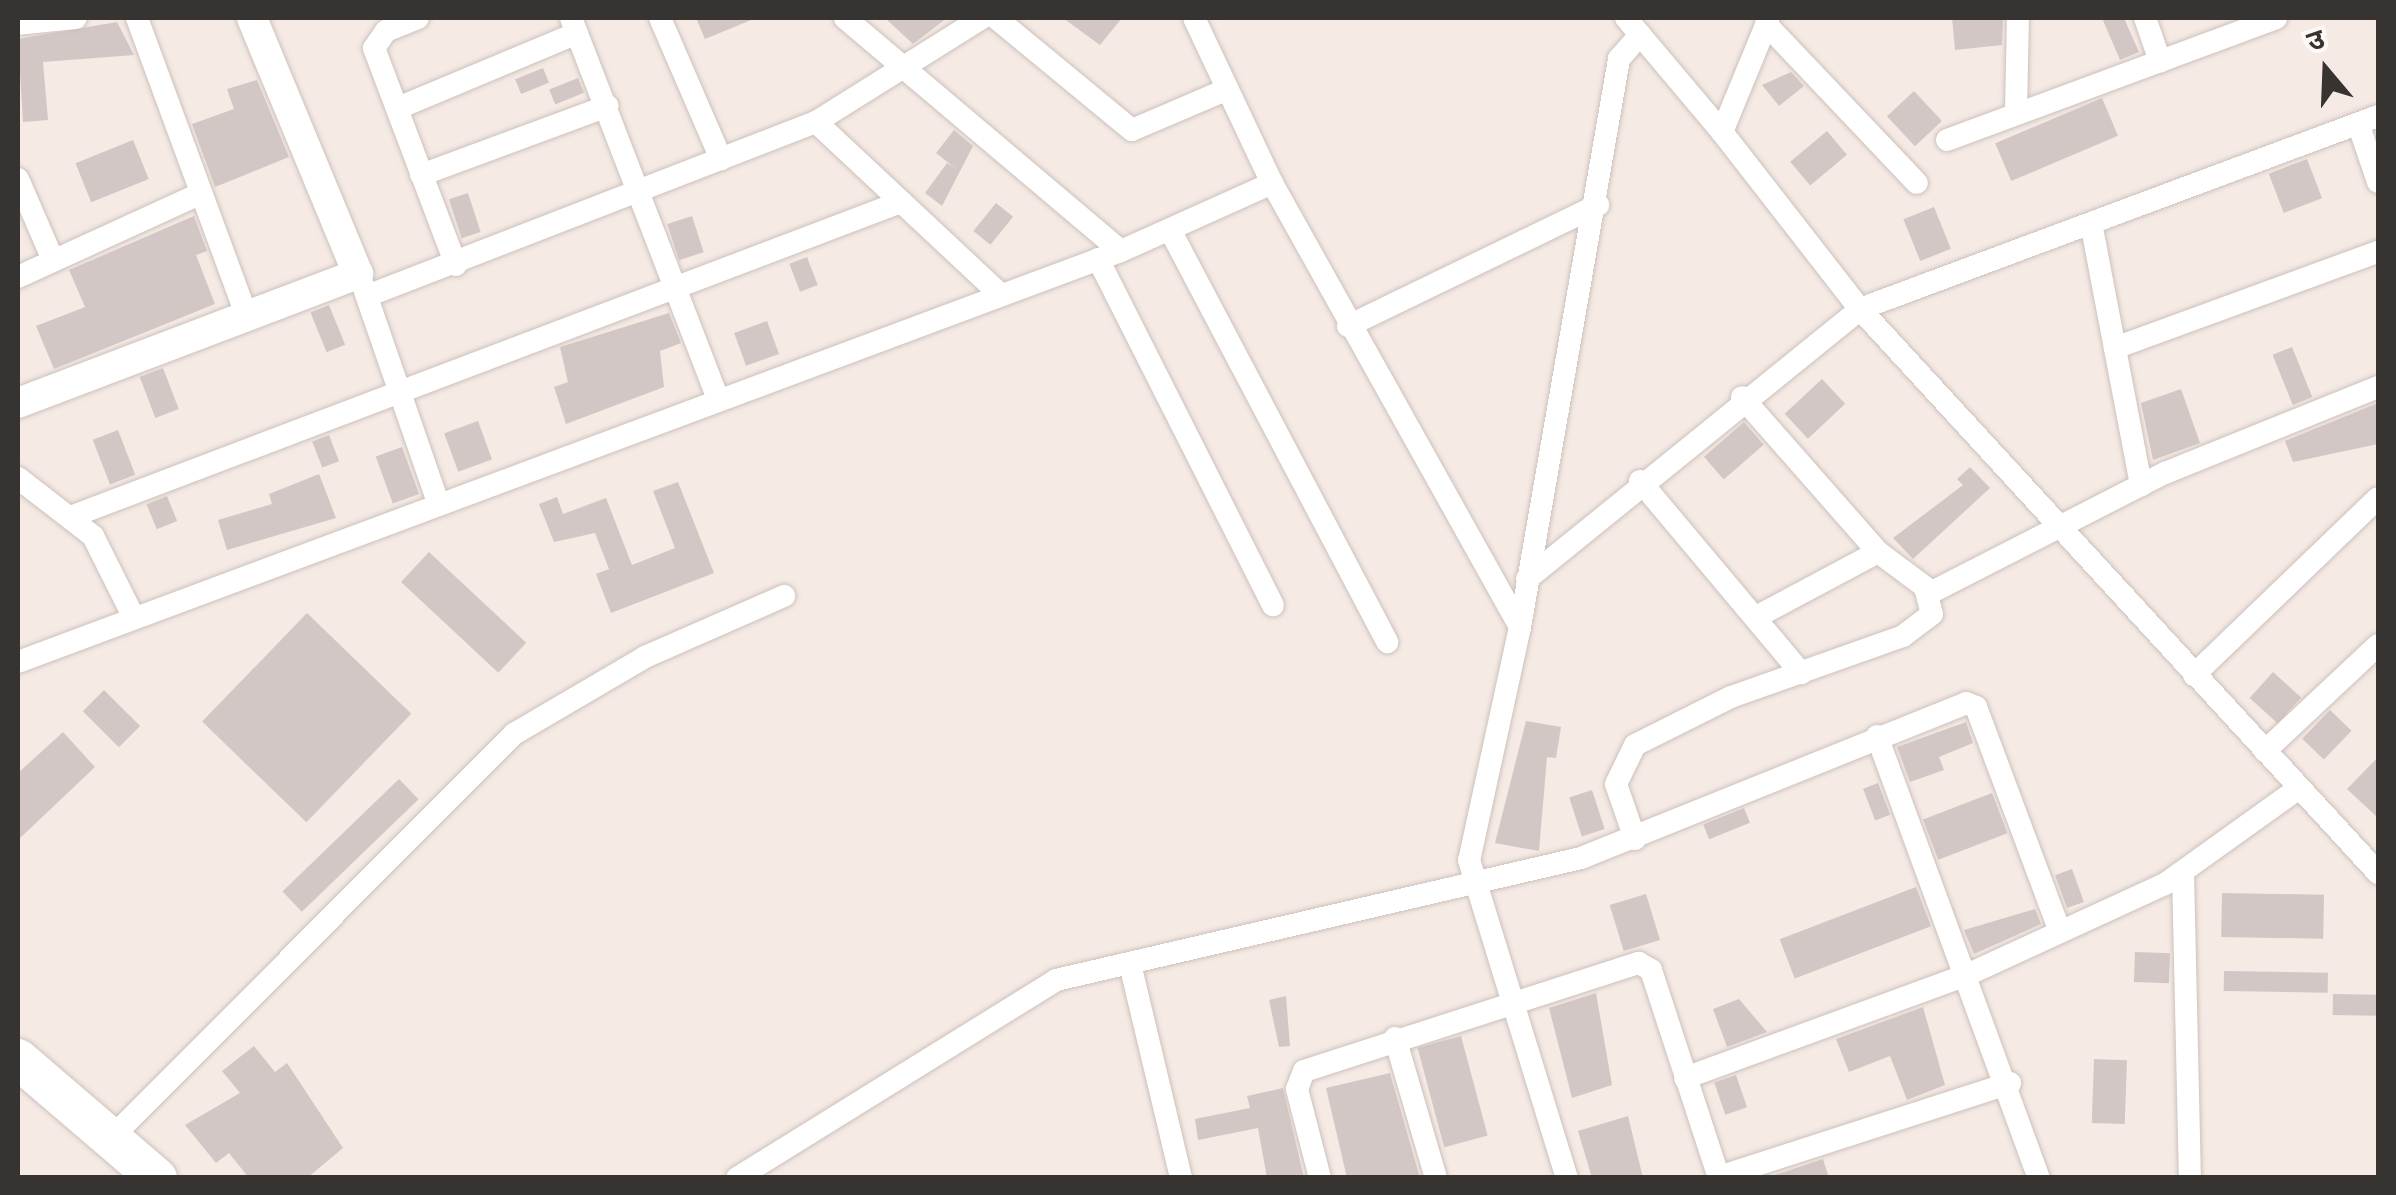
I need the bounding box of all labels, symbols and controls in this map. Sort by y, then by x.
text: उ [2301,18,2331,64]
north arrow [2276,20,2376,120]

